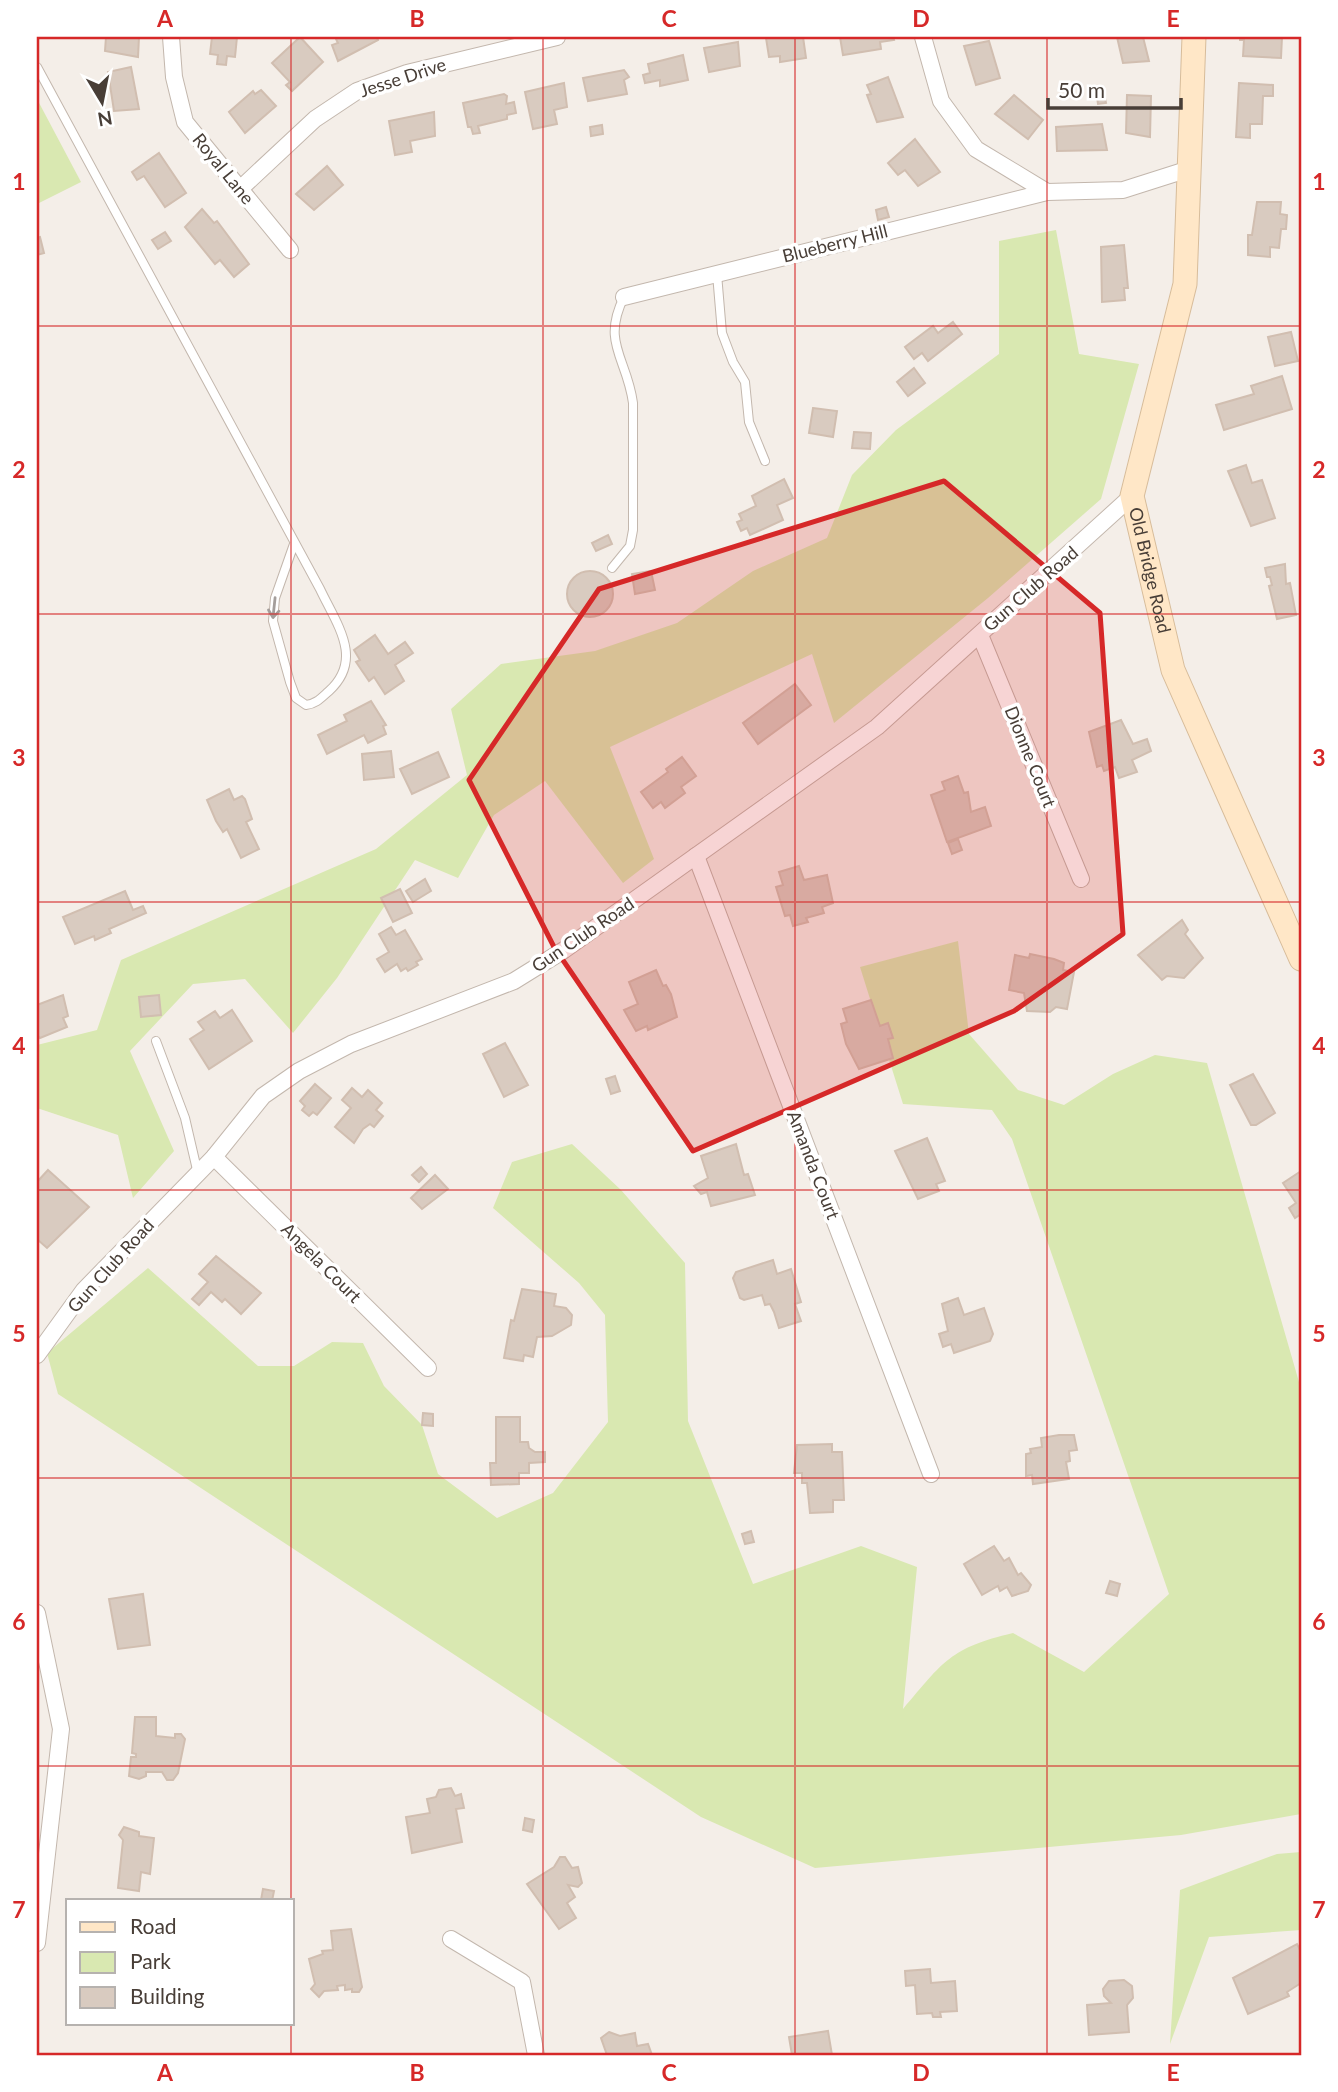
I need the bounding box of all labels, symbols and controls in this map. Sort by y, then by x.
text: A [156,4,174,32]
text: B [409,4,425,32]
text: C [661,4,677,32]
text: D [912,4,930,32]
text: E [1166,4,1180,32]
street label: Jesse Drive [357,53,449,101]
north arrow [66,66,136,136]
scale bar [1048,66,1180,110]
text: 50 m [1058,77,1105,102]
text: N [96,107,114,132]
street label: Royal Lane [188,128,259,208]
text: 1 [12,167,26,195]
text: 1 [1312,167,1326,195]
street label: Blueberry Hill [780,219,890,267]
text: 2 [12,455,26,483]
text: 2 [1312,455,1326,483]
street label: Old Bridge Road [1125,505,1176,635]
street label: Gun Club Road [978,541,1082,635]
one-way arrow [267,596,280,619]
street label: Dionne Court [1001,703,1061,811]
text: 3 [12,743,26,771]
text: 3 [1312,743,1326,771]
street label: Gun Club Road [527,892,638,976]
text: 4 [12,1031,26,1059]
text: 4 [1312,1031,1326,1059]
street label: Amanda Court [783,1107,845,1223]
street label: Gun Club Road [62,1214,158,1317]
street label: Angela Court [277,1218,367,1307]
text: 5 [12,1319,26,1347]
text: 5 [1312,1319,1326,1347]
text: 6 [12,1607,26,1635]
text: 6 [1312,1607,1326,1635]
text: 7 [12,1895,26,1923]
text: 7 [1312,1895,1326,1923]
legend [66,1899,294,2025]
text: Road [130,1913,177,1938]
text: Park [130,1948,171,1973]
text: Building [130,1983,205,2008]
text: A [156,2058,174,2086]
text: B [409,2058,425,2086]
text: C [661,2058,677,2086]
text: D [912,2058,930,2086]
text: E [1166,2058,1180,2086]

